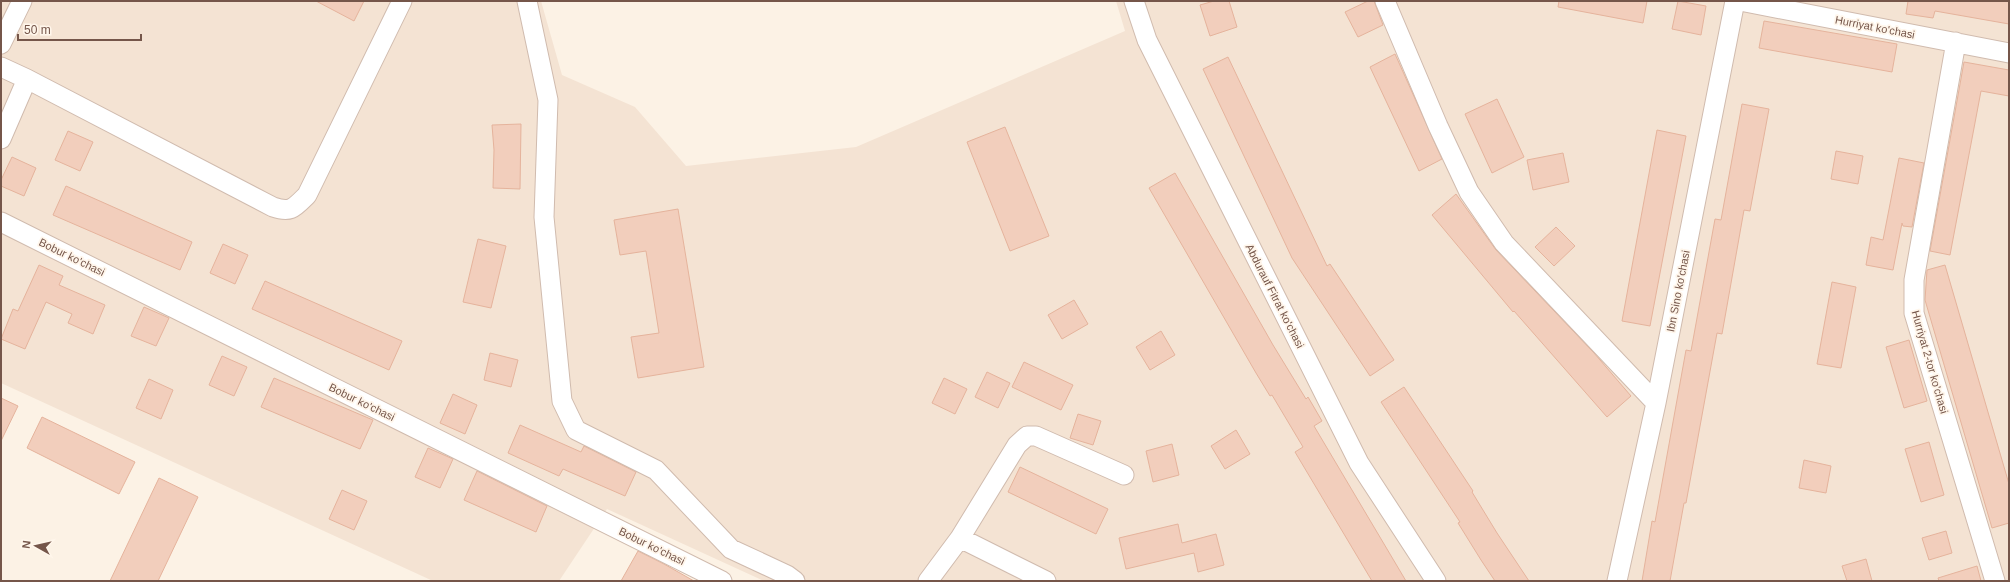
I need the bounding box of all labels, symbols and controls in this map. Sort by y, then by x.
street label: Hurriyat ko'chasi [1834,13,1916,41]
scale bar [18,16,141,42]
text: 50 m [24,23,51,37]
street label: Bobur ko'chasi [37,236,107,278]
street label: Abdurauf Fitrat ko'chasi [1243,242,1307,350]
street label: Ibn Sino ko'chasi [1664,249,1692,333]
street label: Hurriyat 2-tor ko'chasi [1910,309,1950,415]
street label: Bobur ko'chasi [327,381,397,423]
street label: Bobur ko'chasi [617,525,687,567]
north arrow [16,526,56,566]
text: N [20,540,33,549]

